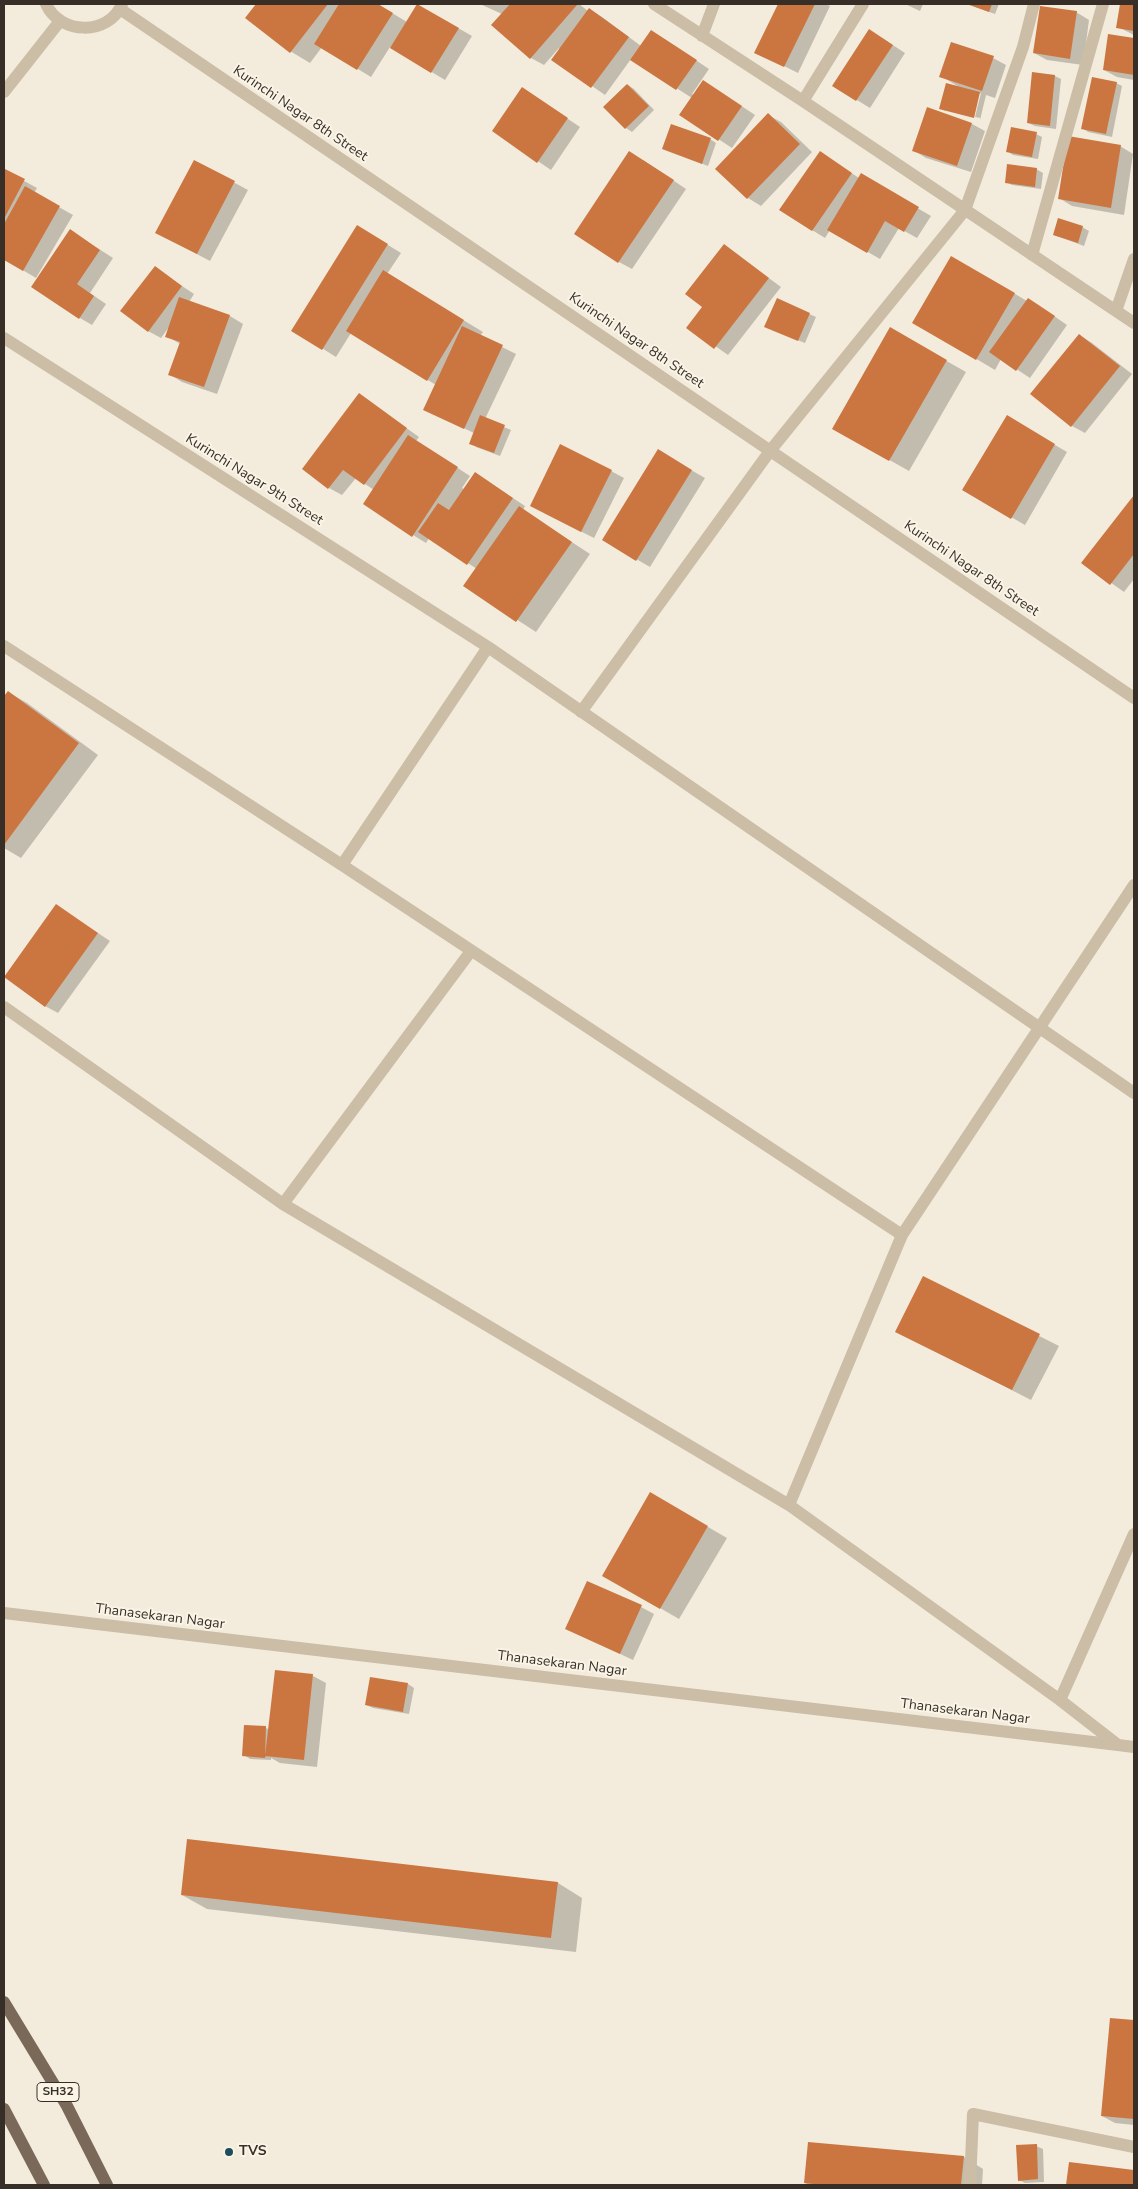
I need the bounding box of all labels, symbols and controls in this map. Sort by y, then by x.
street label: Kurinchi Nagar 8th Street [229,63,371,165]
street label: Kurinchi Nagar 8th Street [565,290,707,392]
street label: Kurinchi Nagar 9th Street [182,431,326,529]
street label: Kurinchi Nagar 8th Street [900,518,1042,620]
street label: Thanasekaran Nagar [94,1601,226,1633]
street label: Thanasekaran Nagar [496,1648,628,1680]
street label: Thanasekaran Nagar [899,1696,1031,1728]
road number: SH32 [37,2082,79,2102]
place label: TVS [239,2144,267,2160]
marker: TVS [223,2146,235,2158]

